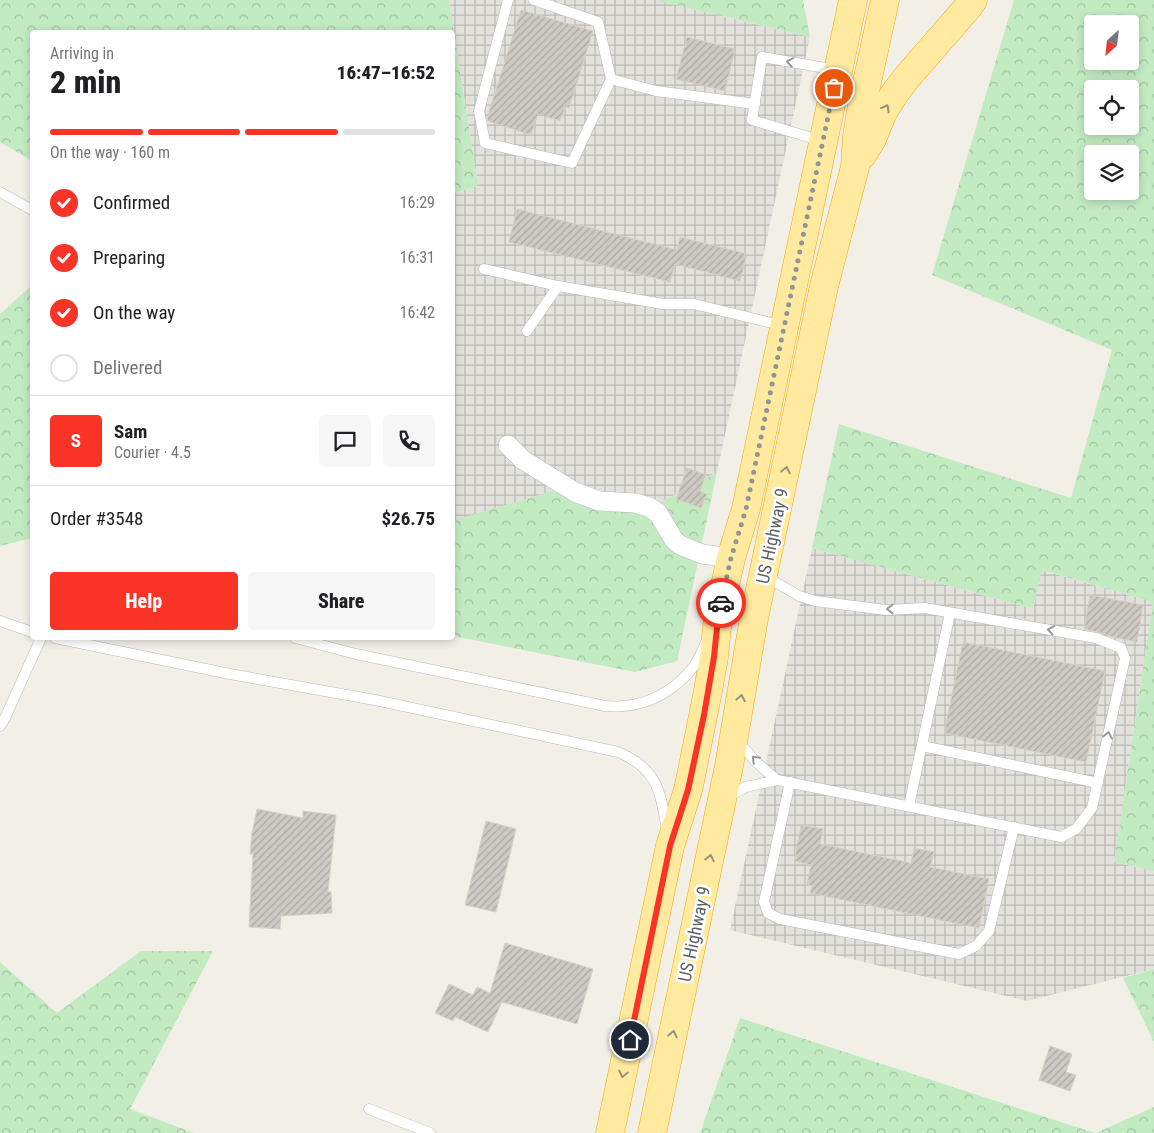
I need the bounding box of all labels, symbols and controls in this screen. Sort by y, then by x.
north arrow [1084,15,1139,70]
map controls [1084,15,1139,200]
text: Arriving in [50,44,114,63]
one-way arrow [786,57,795,67]
text: 16:47–16:52 [337,61,435,84]
text: 2 min [50,63,121,101]
pin [813,67,855,109]
icon: bag [820,74,848,102]
button: locate [1084,80,1139,135]
one-way arrow [880,104,890,113]
text: On the way · 160 m [50,143,170,162]
button: layers [1084,145,1139,200]
icon: check [50,189,78,217]
text: Confirmed [93,191,170,214]
text: 16:29 [400,193,435,212]
icon: check [50,244,78,272]
text: Preparing [93,246,165,269]
text: 16:31 [400,248,435,267]
icon: check [50,299,78,327]
text: On the way [93,301,175,324]
text: 16:42 [400,303,435,322]
text: Delivered [93,356,162,379]
button: chat [319,415,371,467]
button: phone [383,415,435,467]
text: Sam [114,420,147,443]
text: S [71,429,81,452]
text: Courier · 4.5 [114,443,191,462]
one-way arrow [780,466,791,475]
street label: US Highway 9 [752,486,792,586]
text: Order #3548 [50,507,143,530]
text: $26.75 [381,507,435,530]
button: Help [50,572,238,630]
button: Share [248,572,435,630]
courier [696,578,746,628]
icon: car [707,589,735,617]
one-way arrow [886,604,894,614]
one-way arrow [1046,625,1054,636]
one-way arrow [735,694,745,703]
one-way arrow [1102,731,1113,739]
one-way arrow [752,756,761,765]
one-way arrow [704,853,715,862]
street label: US Highway 9 [674,884,714,984]
pin [609,1019,651,1061]
icon: home [616,1026,644,1054]
one-way arrow [667,1029,678,1038]
one-way arrow [618,1069,628,1078]

